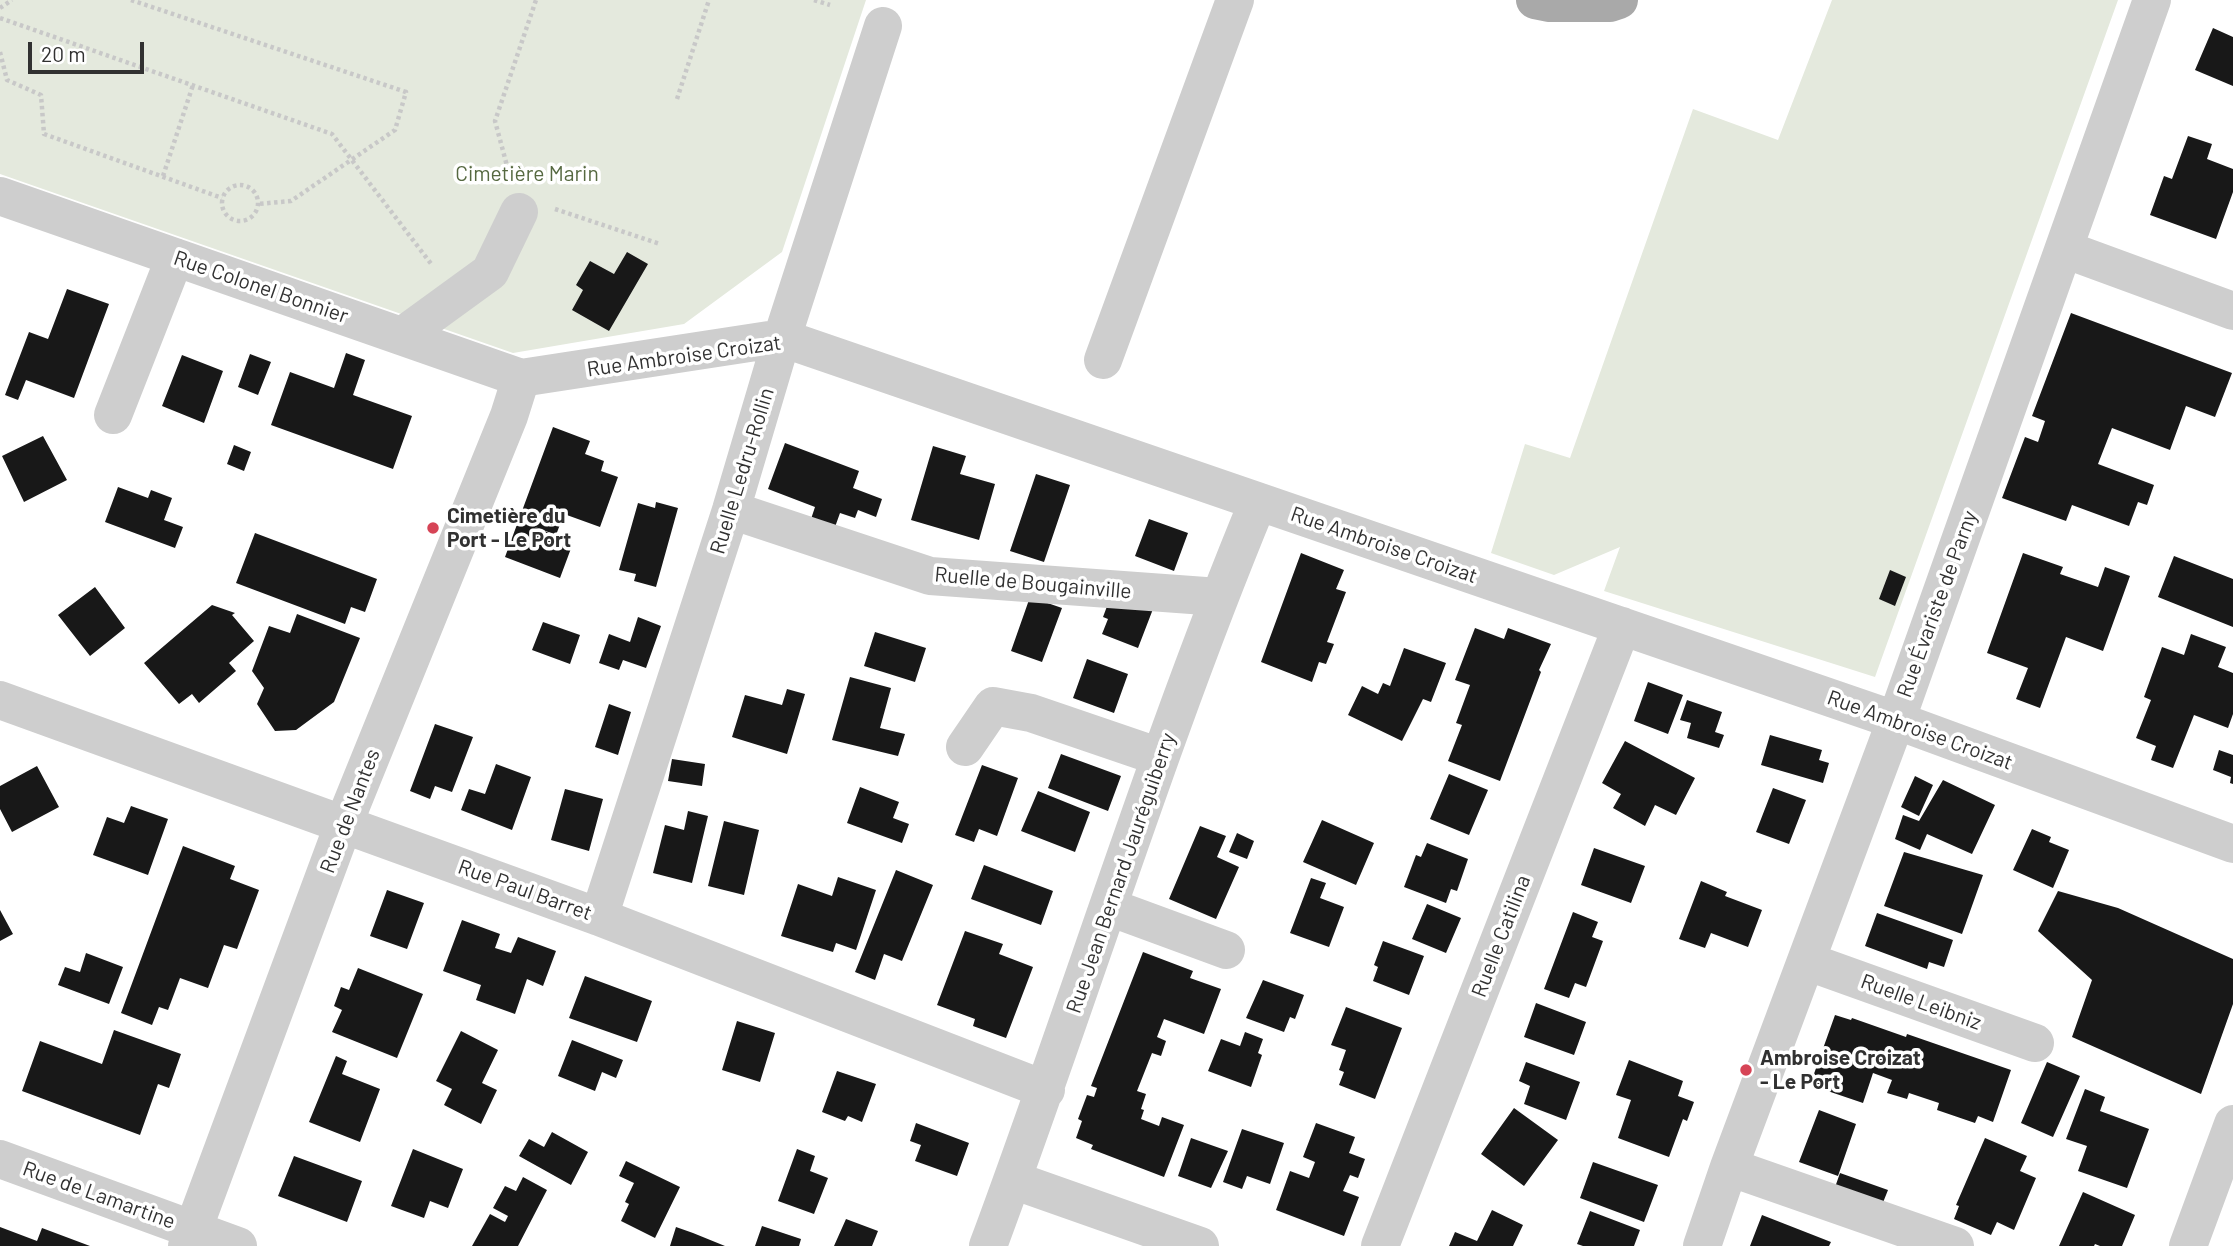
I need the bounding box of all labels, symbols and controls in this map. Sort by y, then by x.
scale bar [32,28,147,72]
text: 20 m [41,41,86,66]
park label: Cimetière Marin [455,161,599,187]
street label: Rue Colonel Bonnier [170,245,352,329]
street label: Rue Ambroise Croizat [585,330,783,382]
street label: Ruelle Ledru-Rollin [705,385,779,557]
street label: Rue Ambroise Croizat [1287,501,1481,589]
place label: Cimetière du Port - Le Port [447,503,571,553]
street label: Rue Évariste de Parny [1891,507,1983,701]
marker: Cimetière du Port - Le Port [425,520,441,536]
street label: Ruelle de Bougainville [933,562,1133,604]
street label: Rue Ambroise Croizat [1824,685,2016,775]
street label: Rue Jean Bernard Jauréguiberry [1061,729,1181,1017]
street label: Rue de Nantes [315,745,385,877]
street label: Rue Paul Barret [455,854,595,926]
street label: Ruelle Catilina [1466,871,1536,1001]
street label: Ruelle Leibniz [1857,969,1985,1035]
place label: Ambroise Croizat - Le Port [1760,1045,1921,1095]
marker: Ambroise Croizat - Le Port [1738,1062,1754,1078]
street label: Rue de Lamartine [19,1156,179,1234]

